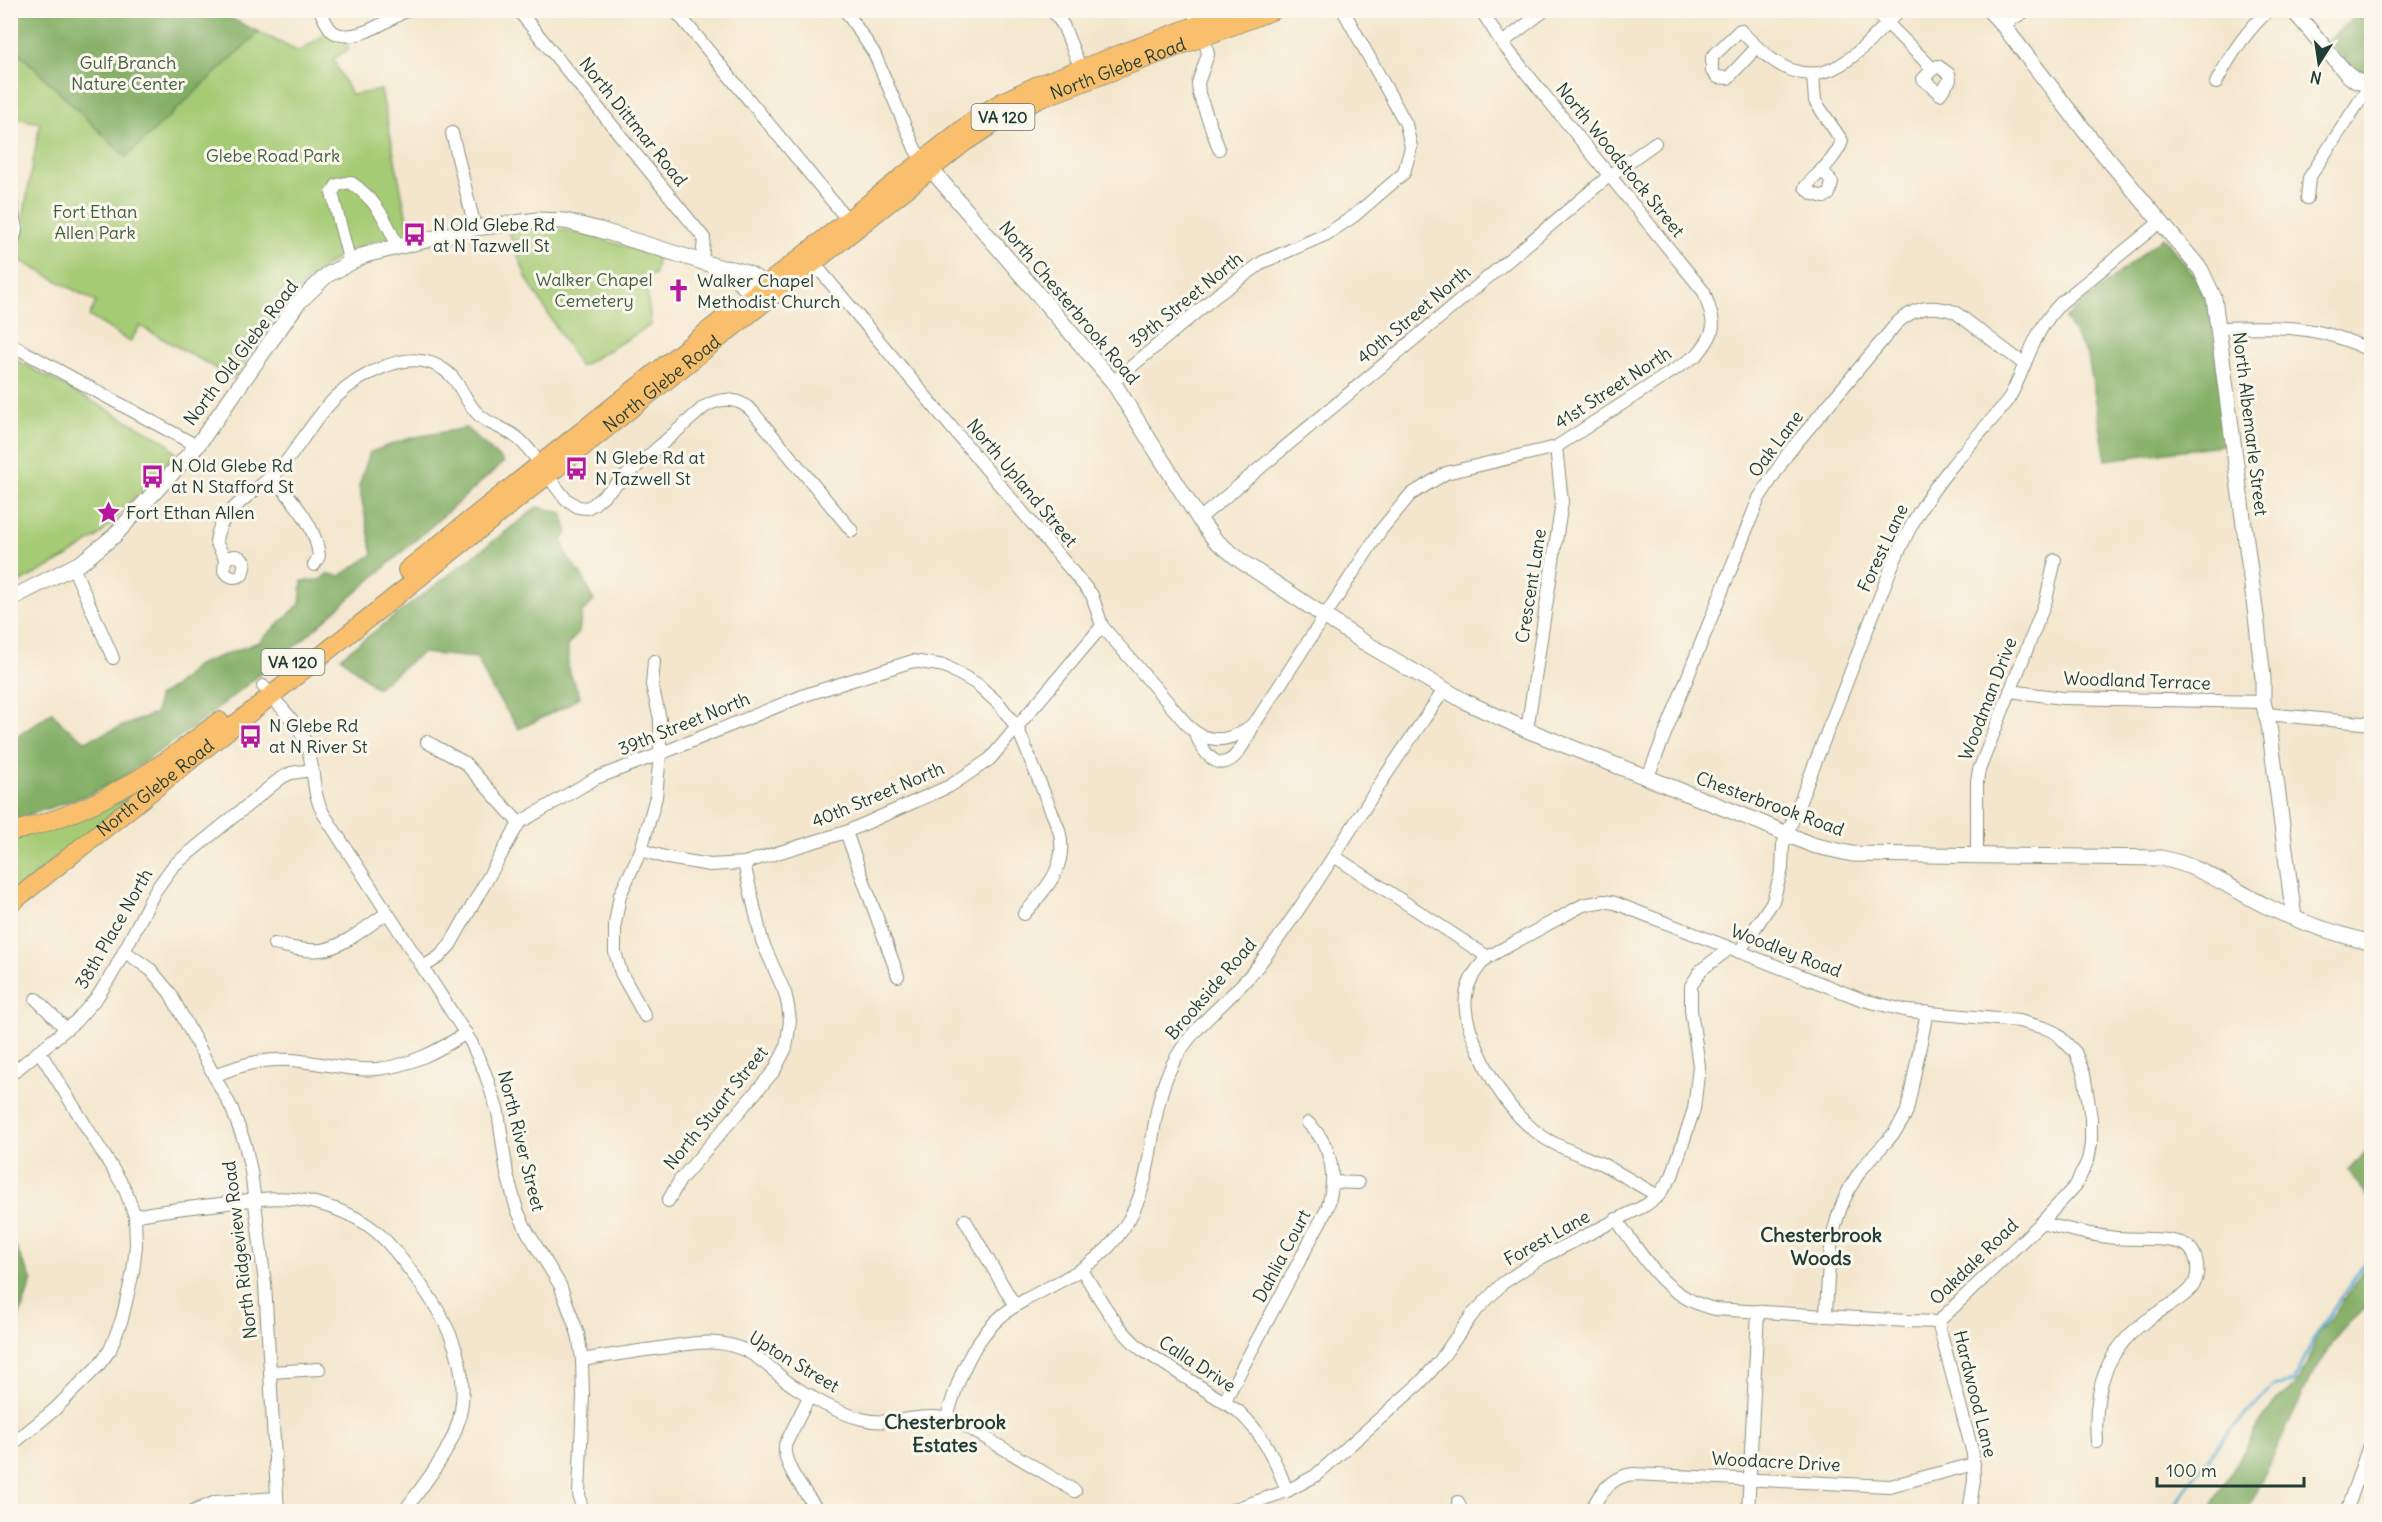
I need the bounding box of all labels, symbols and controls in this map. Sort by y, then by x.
street label: North Glebe Road [1047,32,1189,105]
north arrow [2289,33,2349,93]
park label: Gulf Branch Nature Center [71,51,186,95]
street label: North Dittmar Road [574,53,693,191]
text: N [2308,67,2323,89]
street label: North Woodstock Street [1551,78,1690,242]
road number: VA 120 [972,104,1034,130]
park label: Glebe Road Park [206,144,340,167]
park label: Fort Ethan Allen Park [53,200,137,244]
place label: N Old Glebe Rd at N Tazwell St [433,213,556,257]
street label: North Chesterbrook Road [994,216,1145,389]
bus stop icon: N Old Glebe Rd at N Tazwell St [402,222,428,248]
street label: 39th Street North [1124,247,1247,353]
street label: 40th Street North [1352,260,1475,369]
park label: Walker Chapel Cemetery [536,268,652,312]
place label: Walker Chapel Methodist Church [697,269,840,313]
street label: North Old Glebe Road [178,275,303,430]
church icon: Walker Chapel Methodist Church [666,278,692,304]
street label: North Glebe Road [598,329,725,437]
street label: North Albemarle Street [2228,331,2273,517]
street label: 41st Street North [1550,341,1675,434]
street label: Oak Lane [1743,406,1808,482]
street label: North Upland Street [962,414,1083,552]
place label: N Glebe Rd at N Tazwell St [595,446,705,490]
place label: N Old Glebe Rd at N Stafford St [171,454,294,498]
bus stop icon: N Glebe Rd at N Tazwell St [564,455,590,481]
bus stop icon: N Old Glebe Rd at N Stafford St [140,463,166,489]
place icon: Fort Ethan Allen [95,500,121,526]
street label: Forest Lane [1852,500,1913,596]
place label: Fort Ethan Allen [126,501,255,524]
street label: Crescent Lane [1510,527,1551,645]
street label: Woodman Drive [1954,634,2022,764]
road number: VA 120 [262,649,324,675]
street label: Woodland Terrace [2063,666,2211,695]
street label: 39th Street North [615,687,753,760]
place label: N Glebe Rd at N River St [269,714,368,758]
bus stop icon: N Glebe Rd at N River St [238,723,264,749]
street label: North Glebe Road [92,734,219,841]
street label: 40th Street North [808,756,947,833]
street label: Chesterbrook Road [1693,766,1848,841]
street label: 38th Place North [70,864,157,993]
street label: Woodley Road [1727,919,1845,982]
street label: Brookside Road [1160,933,1261,1044]
street label: North Stuart Street [659,1041,773,1174]
street label: North River Street [493,1068,550,1214]
street label: North Ridgeview Road [217,1159,262,1340]
street label: Dahlia Court [1248,1205,1316,1306]
street label: Forest Lane [1500,1205,1594,1271]
street label: Oakdale Road [1925,1213,2023,1310]
district label: Chesterbrook Woods [1760,1222,1882,1270]
street label: Upton Street [745,1326,844,1397]
street label: Hardwood Lane [1949,1328,2002,1460]
street label: Calla Drive [1154,1330,1240,1397]
district label: Chesterbrook Estates [884,1409,1006,1457]
street label: Woodacre Drive [1711,1447,1841,1476]
scale bar [2157,1450,2304,1488]
text: 100 m [2166,1459,2217,1482]

